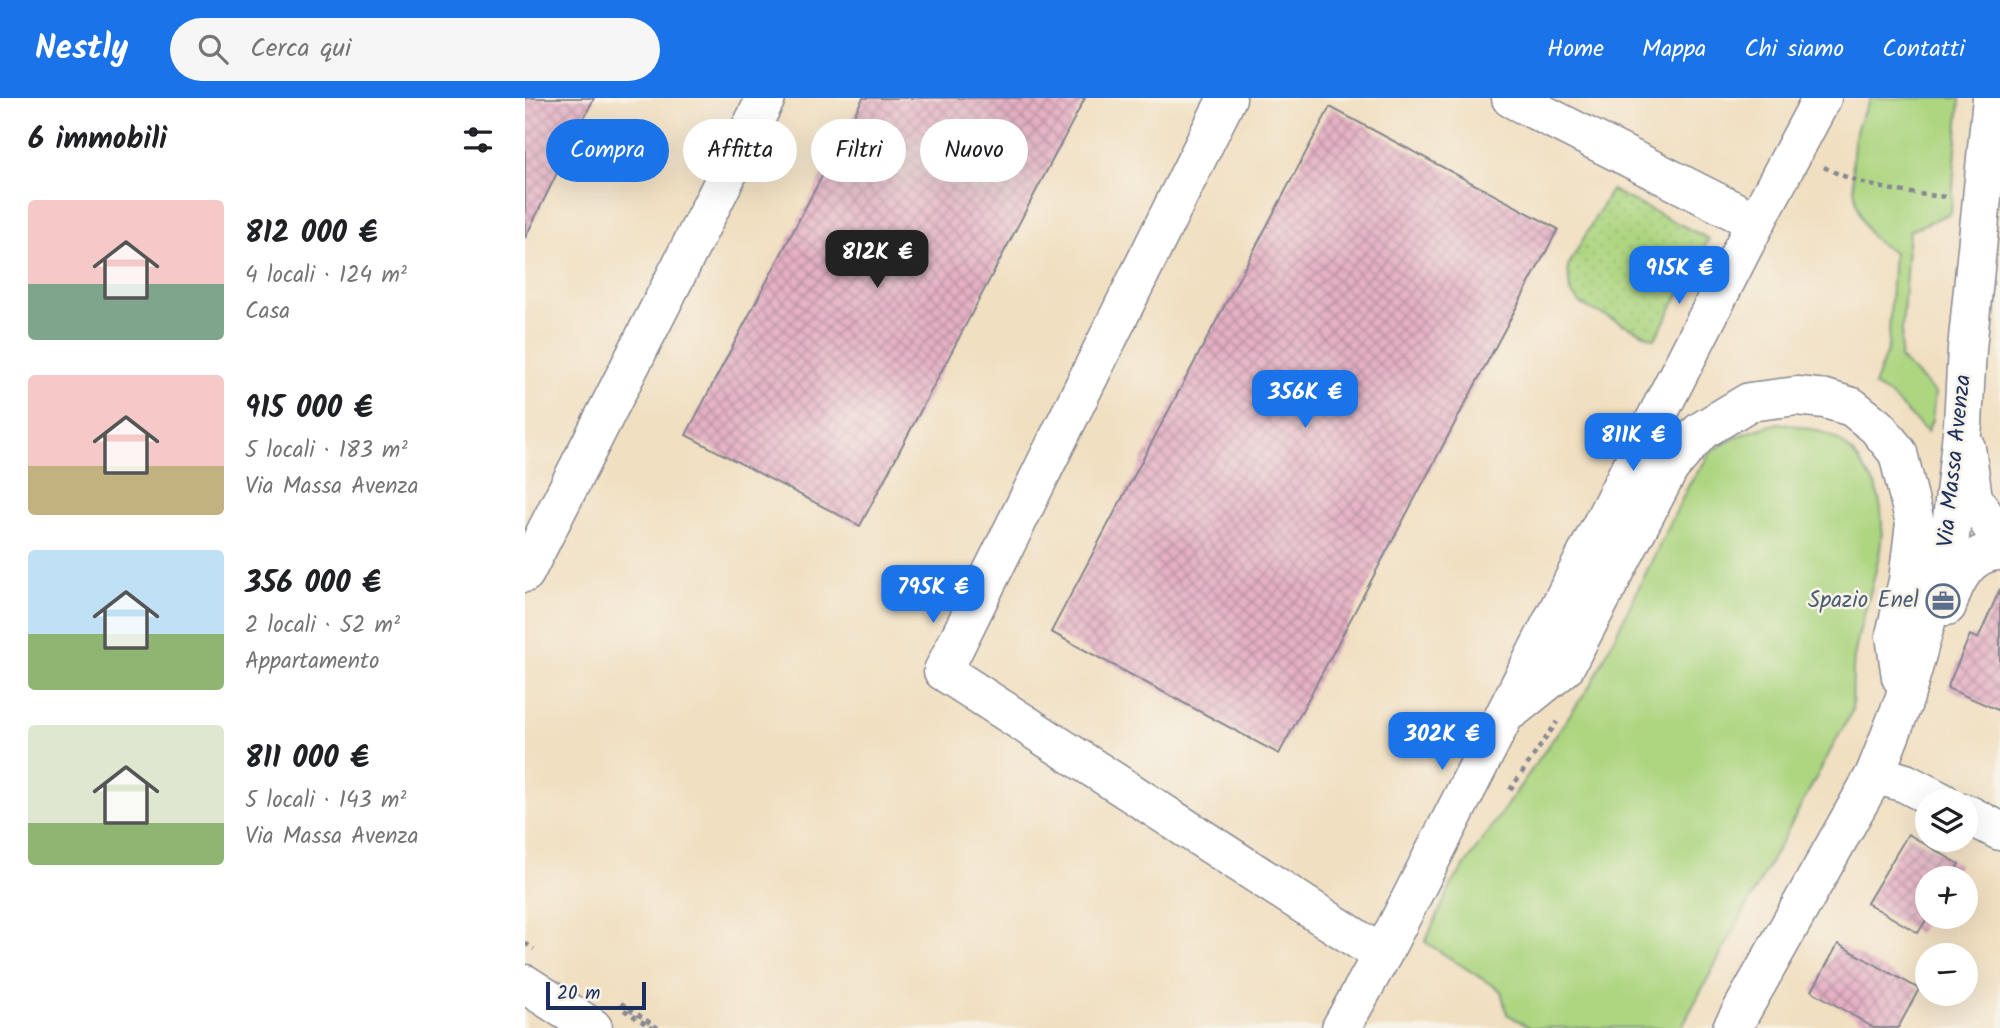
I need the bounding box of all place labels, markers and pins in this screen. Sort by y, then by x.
pin: 812K € [820,230,934,290]
pin: 915K € [1622,246,1736,306]
pin: 356K € [1248,370,1362,430]
pin: 811K € [1576,414,1690,473]
pin: 795K € [876,566,990,625]
office icon: Spazio Enel [1924,582,1962,620]
place label: Spazio Enel [1808,583,1919,619]
pin: 302K € [1385,712,1499,772]

